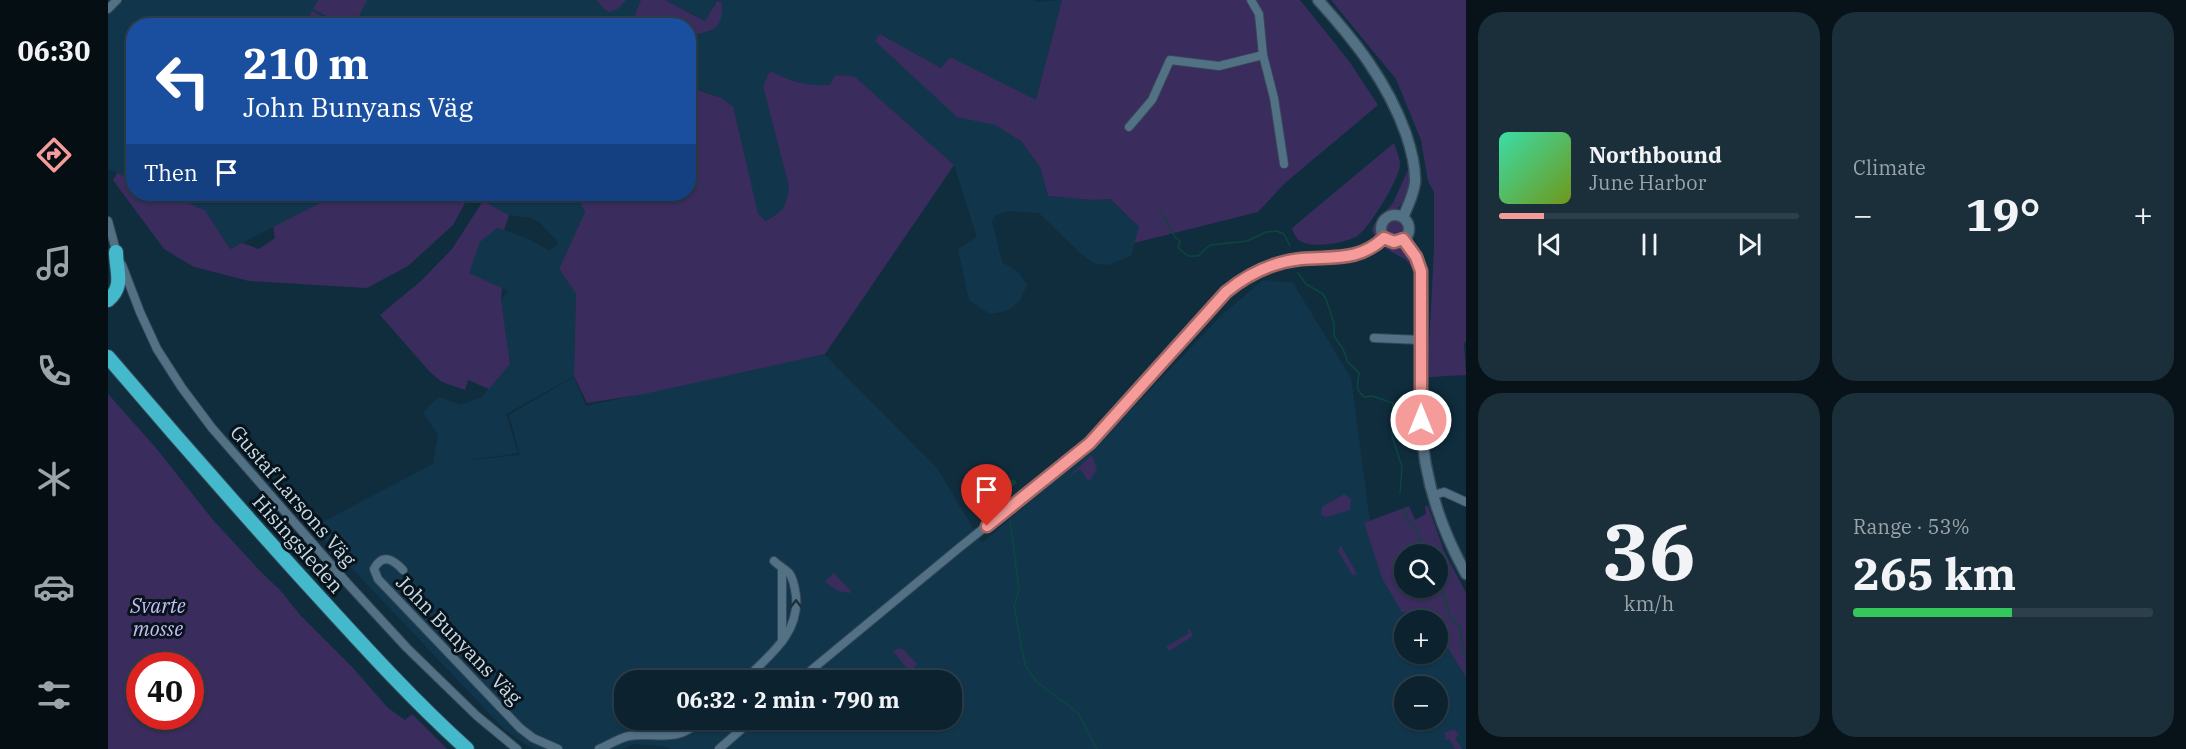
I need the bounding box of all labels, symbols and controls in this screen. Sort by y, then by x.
text: 06:30 [18,33,90,68]
text: 210 m [243,36,369,91]
icon: left [144,42,222,120]
text: John Bunyans Väg [243,89,473,124]
icon: directions [33,134,75,176]
text: Northbound [1589,140,1722,169]
text: Climate [1853,154,1926,181]
icon: arrive [210,156,243,189]
text: Then [144,158,198,187]
text: June Harbor [1589,169,1706,196]
text: 19° [1965,185,2041,243]
text: − [1853,193,1873,236]
text: + [2133,193,2153,236]
icon: previous [1533,228,1566,261]
icon: pause [1633,228,1666,261]
icon: next [1733,228,1766,261]
icon: music [33,242,75,284]
icon: phone [33,350,75,392]
position arrow [1389,388,1453,452]
street label: Gustaf Larsons Väg [224,419,362,572]
icon: climate [33,458,75,500]
pin [961,464,1012,526]
icon: arrive [970,473,1003,506]
street label: Hisingsleden [247,489,350,599]
text: 36 [1602,500,1696,601]
text: Range · 53% [1853,513,1970,540]
map controls [1394,544,1448,730]
button: search [1394,544,1448,598]
text: 265 km [1853,544,2016,602]
icon: car [33,566,75,608]
street label: John Bunyans Väg [390,569,528,710]
text: km/h [1624,590,1674,617]
park label: Svarte mosse [129,592,186,642]
one-way arrow [790,600,802,609]
button: + [1394,610,1448,664]
speed limit sign: 40 [126,652,204,730]
icon: filters [33,674,75,716]
button: − [1394,676,1448,730]
text: 06:32 · 2 min · 790 m [676,685,900,714]

